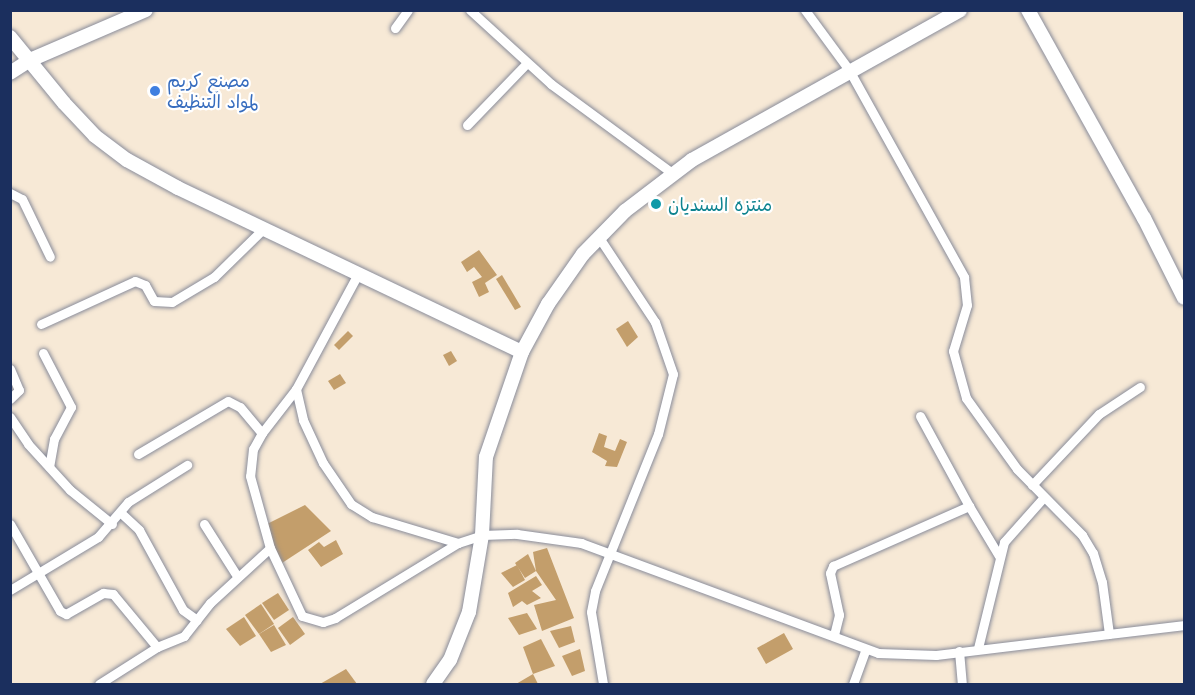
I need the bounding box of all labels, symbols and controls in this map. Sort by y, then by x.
place label: مصنع كريم لمواد التنظيف [167,70,258,112]
marker: مصنع كريم لمواد التنظيف [148,84,162,98]
place label: منتزه السنديان [668,193,772,215]
marker: منتزه السنديان [649,197,663,211]

